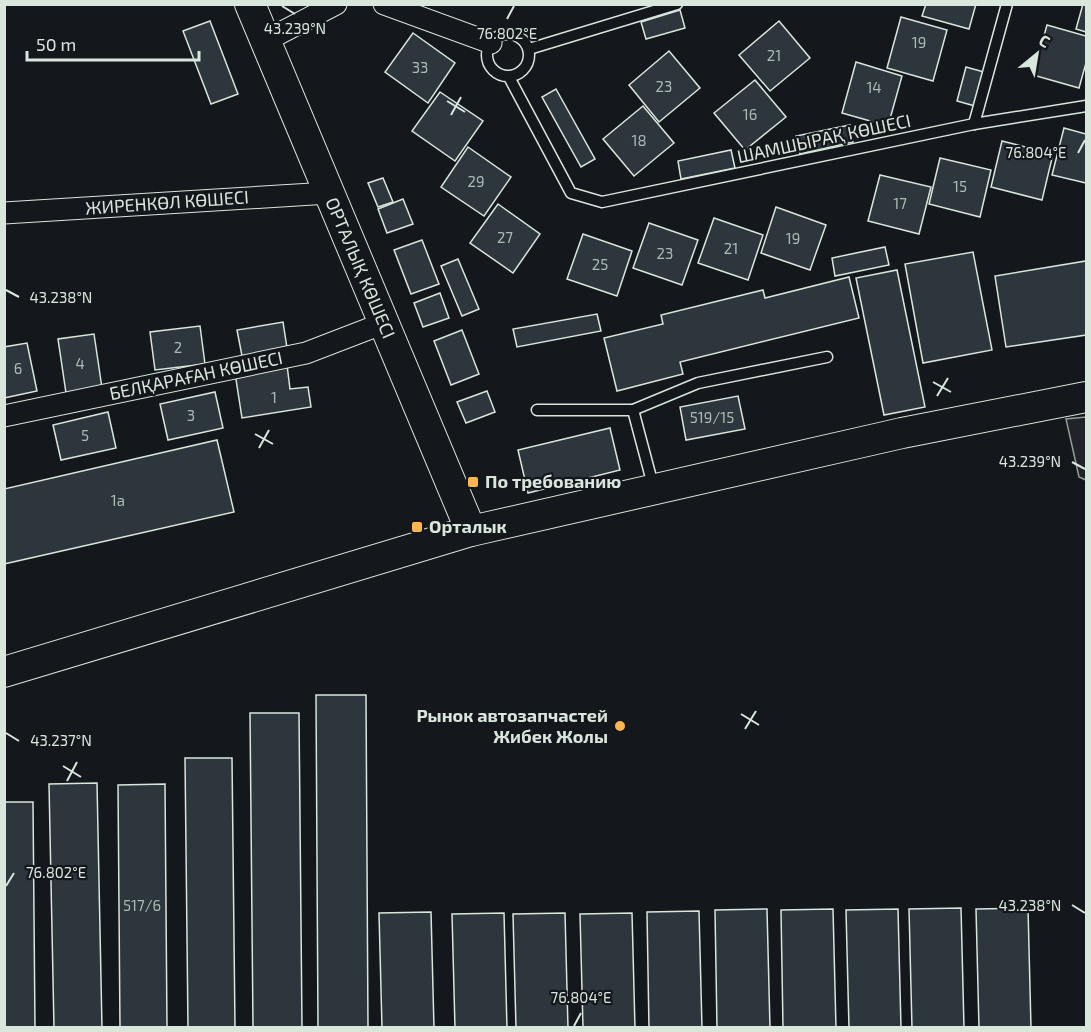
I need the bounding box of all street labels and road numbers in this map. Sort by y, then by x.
street label: ШАМШЫРАҚ КӨШЕСІ [735,109,913,167]
street label: ЖИРЕНКӨЛ КӨШЕСІ [84,185,249,219]
street label: ОРТАЛЫҚ КӨШЕСІ [321,194,401,341]
street label: БЕЛҚАРАҒАН КӨШЕСІ [107,346,284,404]

